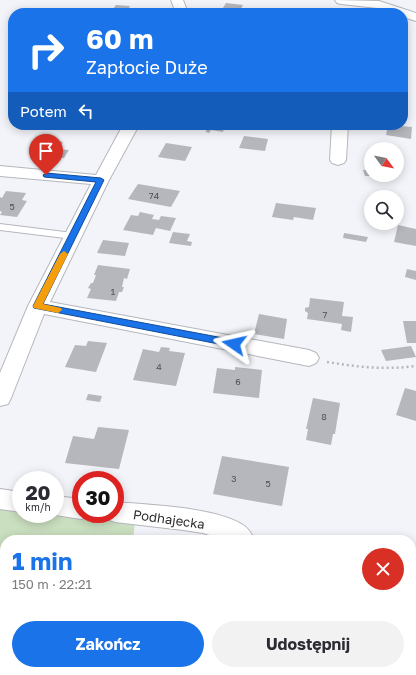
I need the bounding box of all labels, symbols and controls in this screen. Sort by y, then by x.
text: 60 m [86,22,153,55]
icon: right [20,24,72,76]
text: Zapłocie Duże [86,56,208,78]
icon: left [75,100,97,122]
text: Potem [20,102,67,120]
pin [29,134,63,175]
icon: arrive [35,140,57,162]
north arrow [364,142,404,182]
map controls [364,142,404,230]
house number: 74 [149,190,160,201]
button: search [364,190,404,230]
house number: 5 [9,201,15,212]
house number: 1 [111,286,116,297]
house number: 7 [323,309,328,320]
position arrow [213,323,255,365]
house number: 4 [156,361,162,372]
house number: 6 [235,376,241,387]
house number: 8 [321,411,327,422]
speed limit sign: 30 [72,471,124,523]
house number: 3 [231,473,237,484]
house number: 5 [265,478,271,489]
text: 20 [25,480,51,504]
text: km/h [25,501,51,513]
street label: Podhajecka [132,506,206,532]
text: 1 min [12,546,72,575]
button: close [362,548,404,590]
text: 150 m · 22:21 [12,576,92,592]
button: Zakończ [12,621,204,667]
button: Udostępnij [212,621,404,667]

